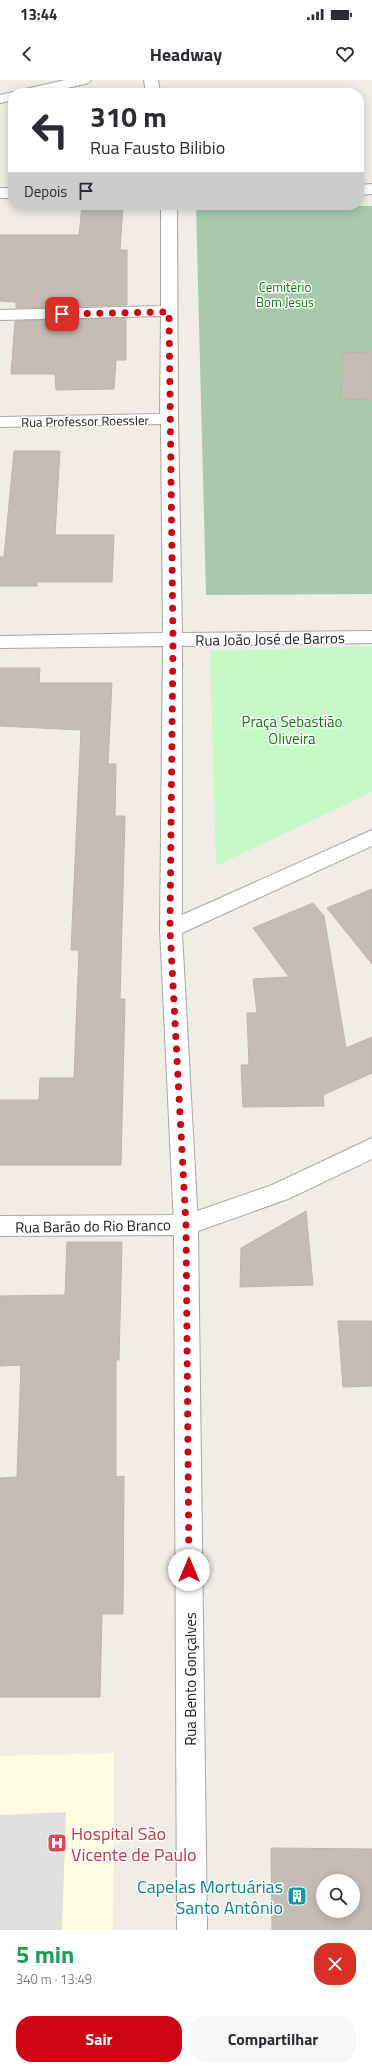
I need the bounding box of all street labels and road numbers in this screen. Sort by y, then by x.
street label: Rua Professor Roessler [21,410,150,432]
street label: Rua João José de Barros [195,626,345,652]
street label: Rua Barão do Rio Branco [15,1213,171,1239]
street label: Rua Bento Gonçalves [179,1612,202,1746]

